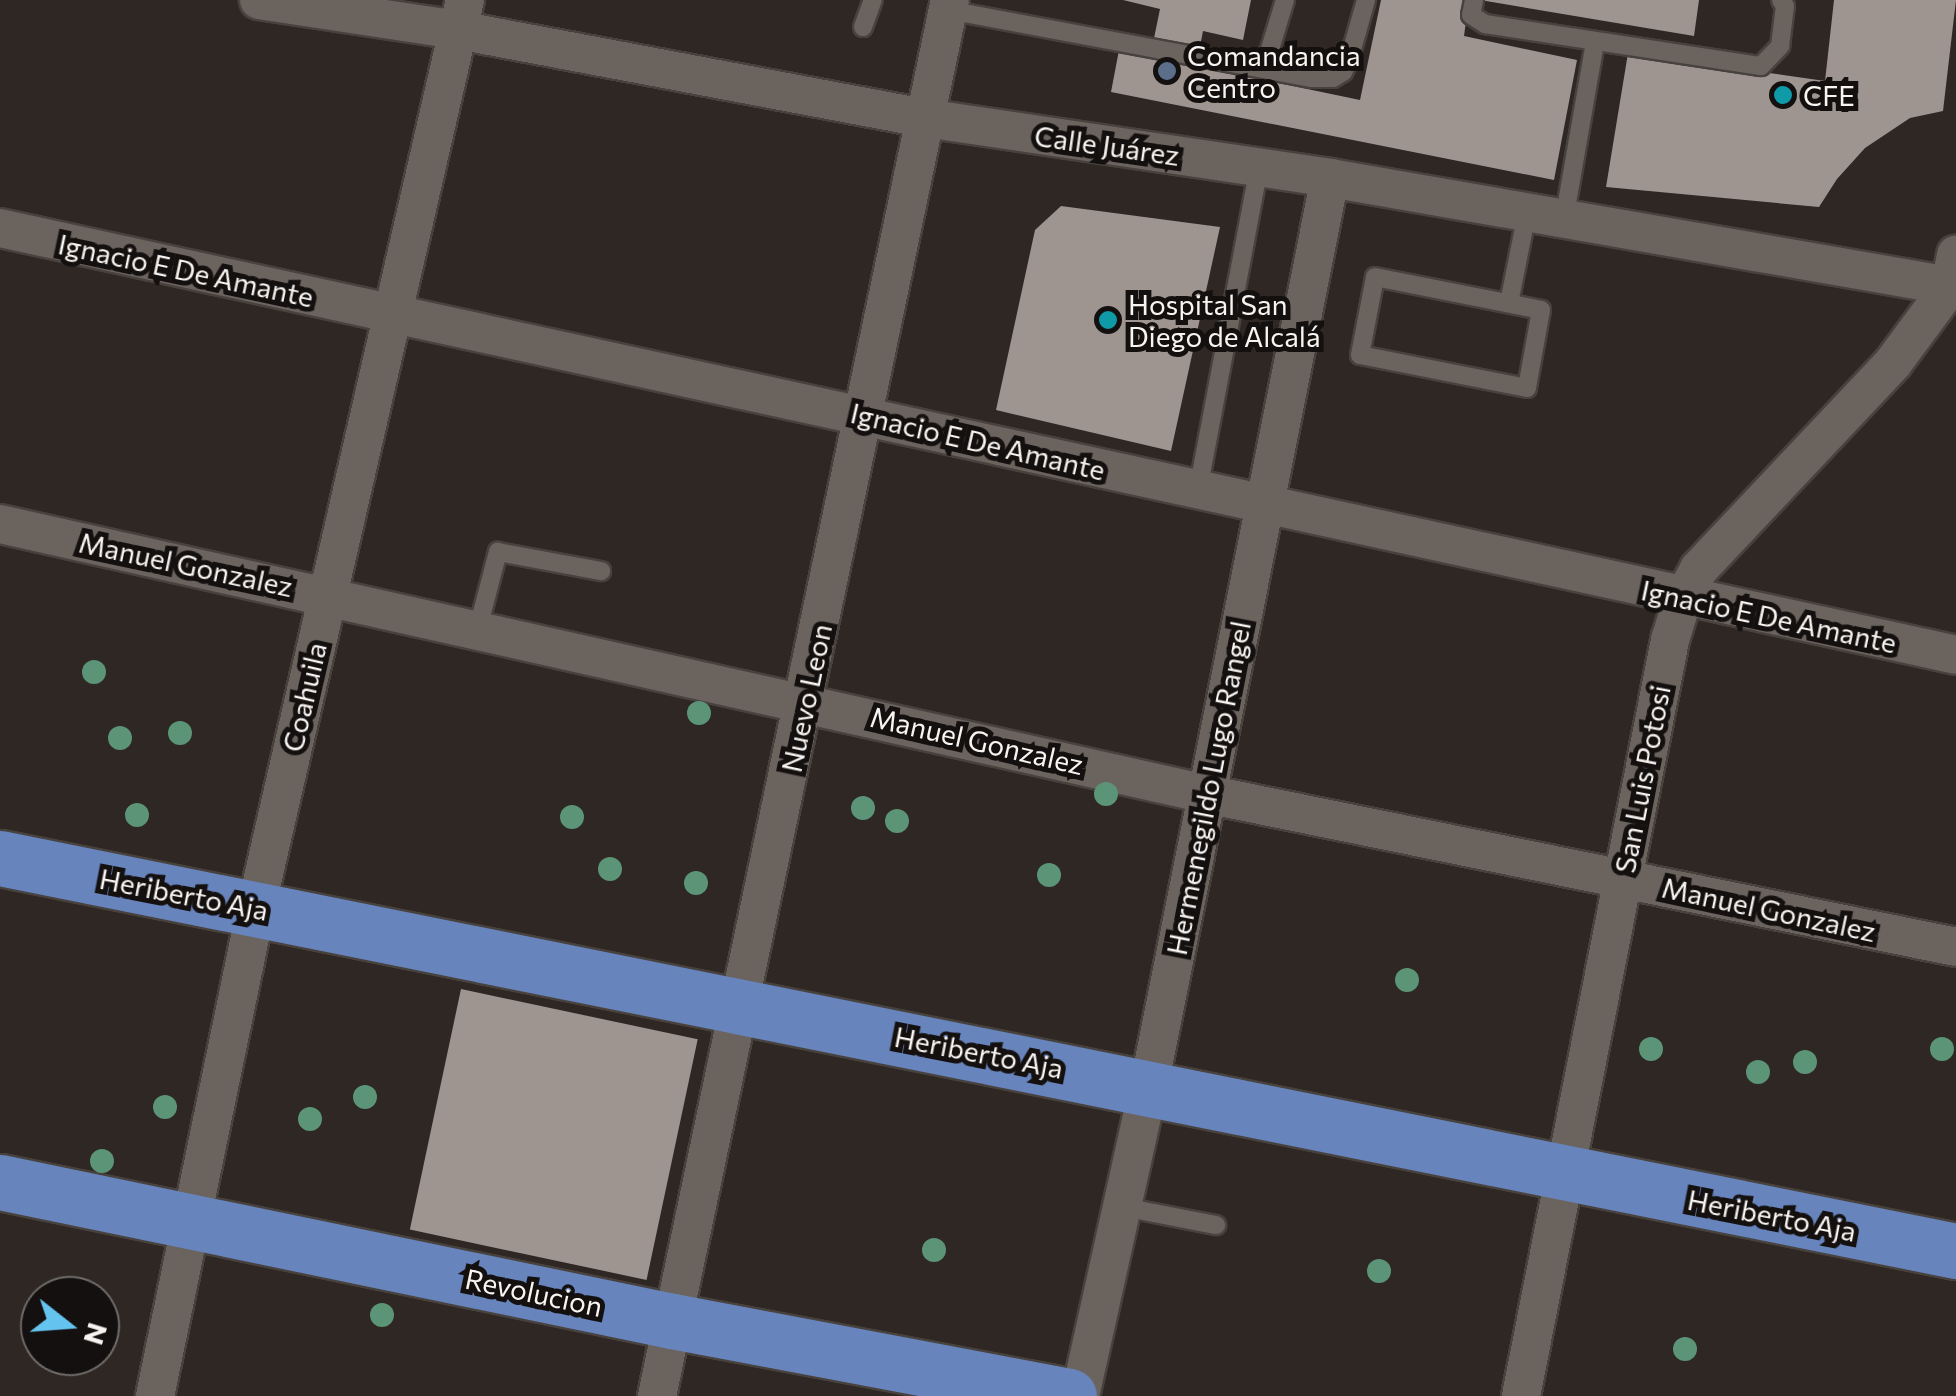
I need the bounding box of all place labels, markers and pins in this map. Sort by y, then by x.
place label: Comandancia Centro [1187,38,1361,104]
marker: Comandancia Centro [1156,60,1178,82]
place label: CFE [1803,78,1855,112]
marker: CFE [1772,84,1794,106]
place label: Hospital San Diego de Alcalá [1128,287,1320,353]
marker: Hospital San Diego de Alcalá [1097,309,1119,331]

